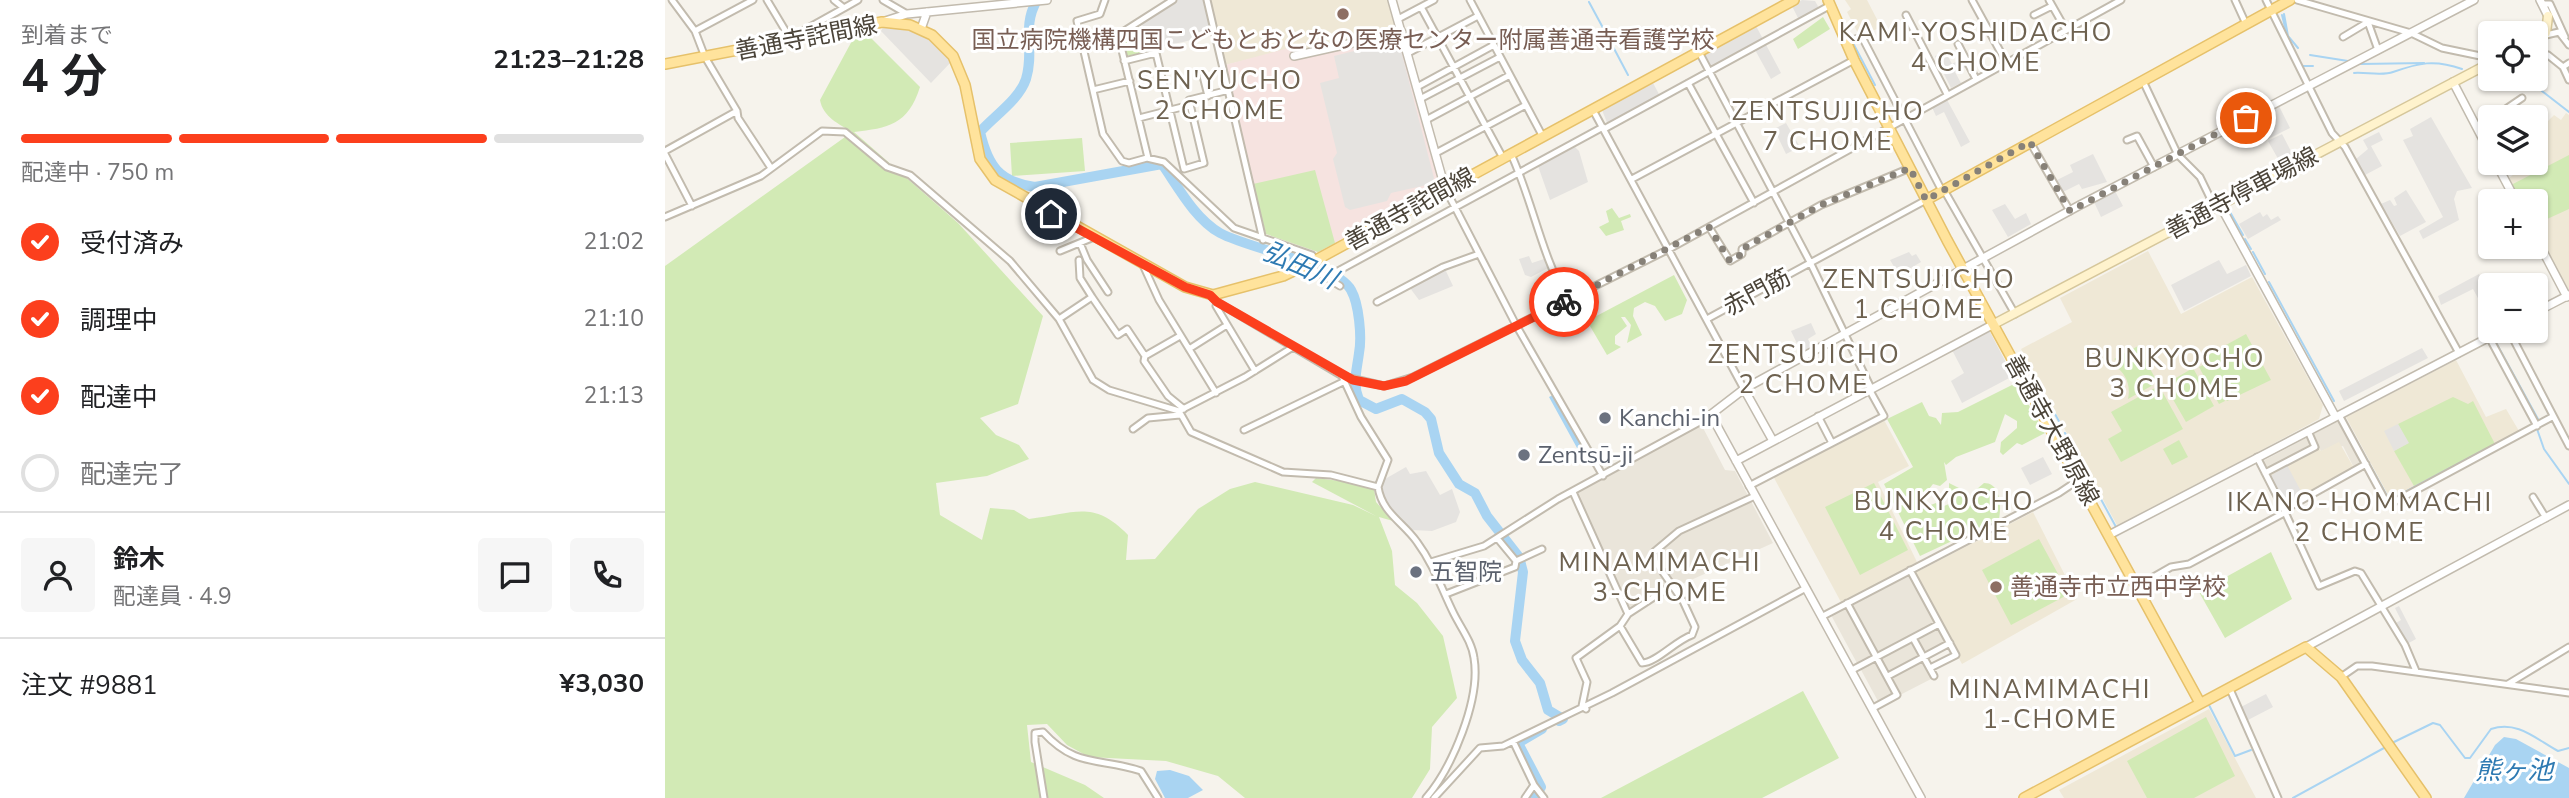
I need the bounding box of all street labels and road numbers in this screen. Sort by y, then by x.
street label: 善通寺詫間線 [732,9,880,67]
street label: 善通寺停車場線 [2160,139,2324,247]
street label: 善通寺詫間線 [1339,160,1481,258]
street label: 赤門筋 [1718,261,1796,323]
street label: 善通寺大野原線 [1997,349,2107,511]

